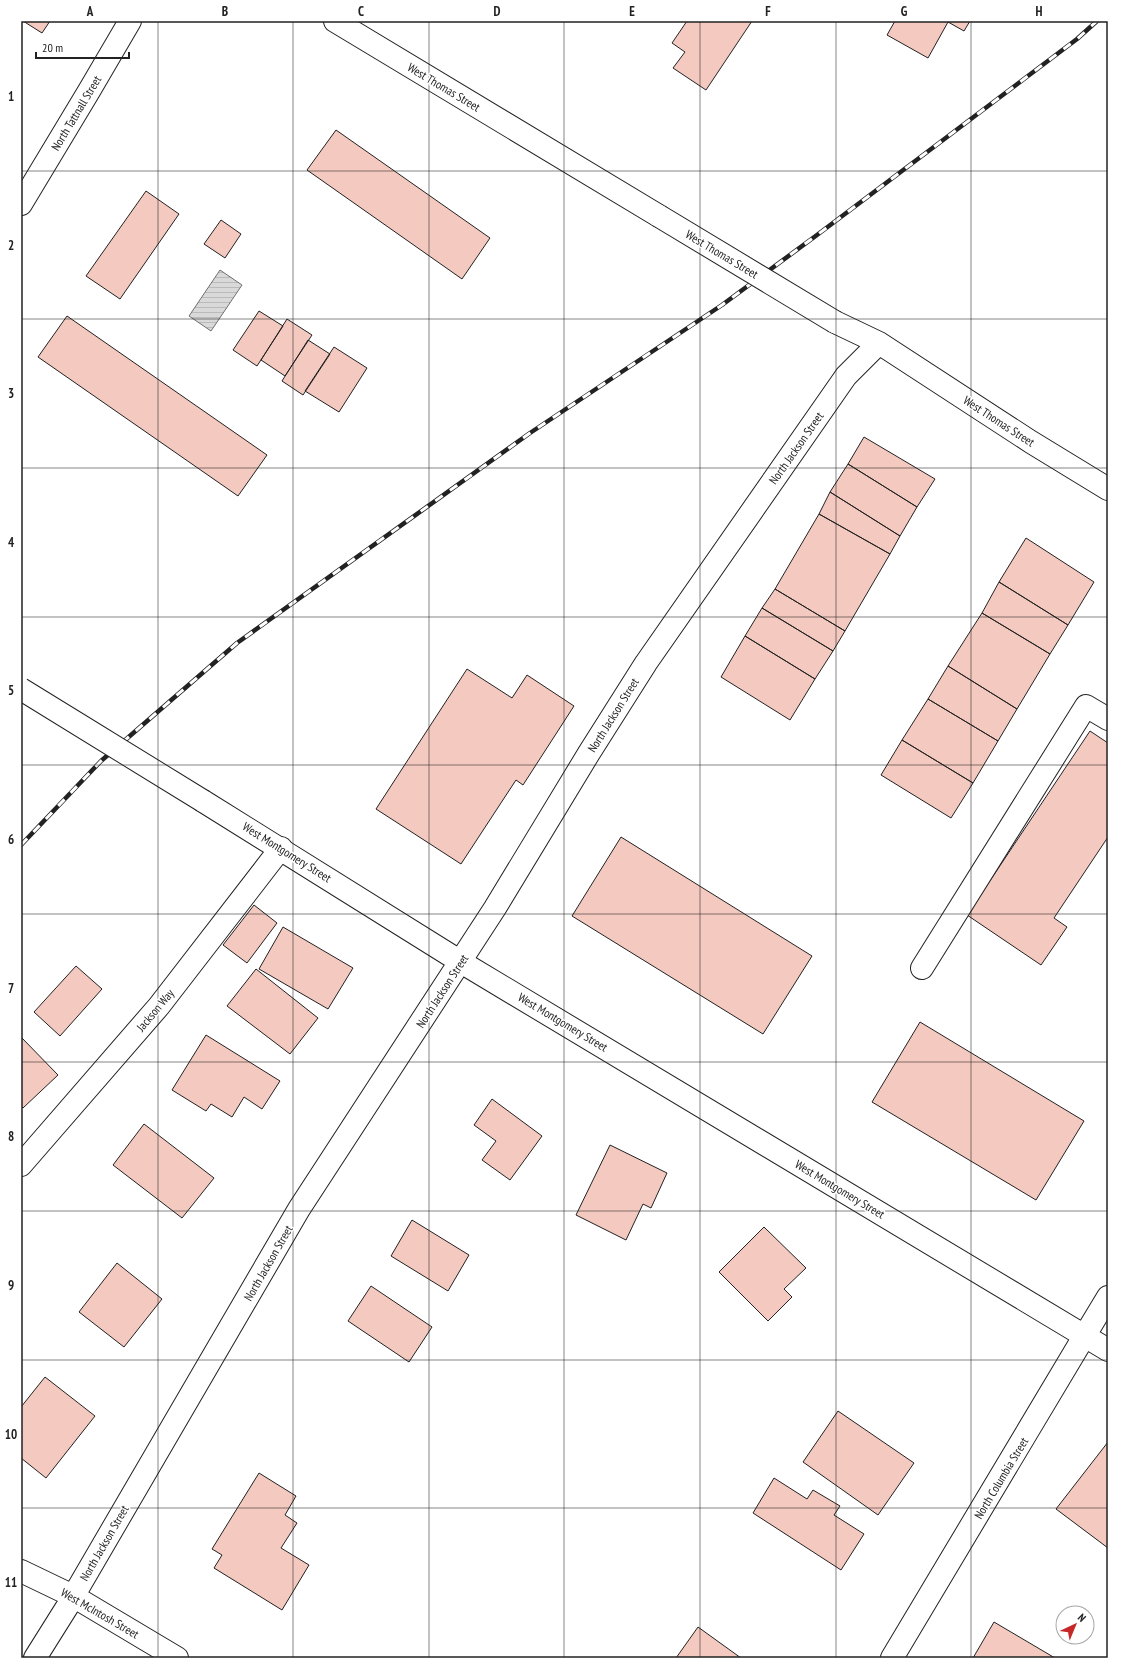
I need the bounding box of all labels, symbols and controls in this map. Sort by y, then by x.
text: A [86,3,94,20]
text: B [222,3,228,20]
text: C [358,3,364,20]
text: D [494,3,501,20]
text: E [629,3,635,20]
text: F [765,3,771,20]
text: G [901,3,908,20]
text: H [1036,3,1043,20]
scale bar [36,34,129,60]
text: 20 m [42,40,63,55]
street label: West Thomas Street [405,59,484,115]
street label: North Tattnall Street [48,72,105,153]
text: 1 [8,88,14,105]
street label: West Thomas Street [683,226,762,282]
text: 2 [8,237,14,254]
text: 3 [8,385,14,402]
street label: West Thomas Street [961,392,1038,450]
street label: North Jackson Street [766,408,827,487]
text: 4 [8,534,15,551]
street label: North Jackson Street [584,674,642,755]
text: 5 [8,682,14,699]
street label: West Montgomery Street [240,819,335,886]
text: 6 [8,831,14,848]
street label: North Jackson Street [413,951,472,1031]
text: 7 [8,980,14,997]
street label: Jackson Way [132,985,177,1035]
street label: West Montgomery Street [516,989,611,1055]
text: 8 [8,1128,14,1145]
street label: West Montgomery Street [793,1156,888,1222]
street label: North Jackson Street [240,1222,296,1303]
text: 9 [8,1277,14,1294]
text: 10 [5,1426,17,1443]
street label: North Columbia Street [971,1434,1032,1522]
street label: North Jackson Street [76,1502,132,1583]
text: 11 [5,1574,17,1591]
street label: West McIntosh Street [58,1585,142,1642]
north arrow [1055,1605,1095,1645]
text: N [1075,1611,1089,1625]

